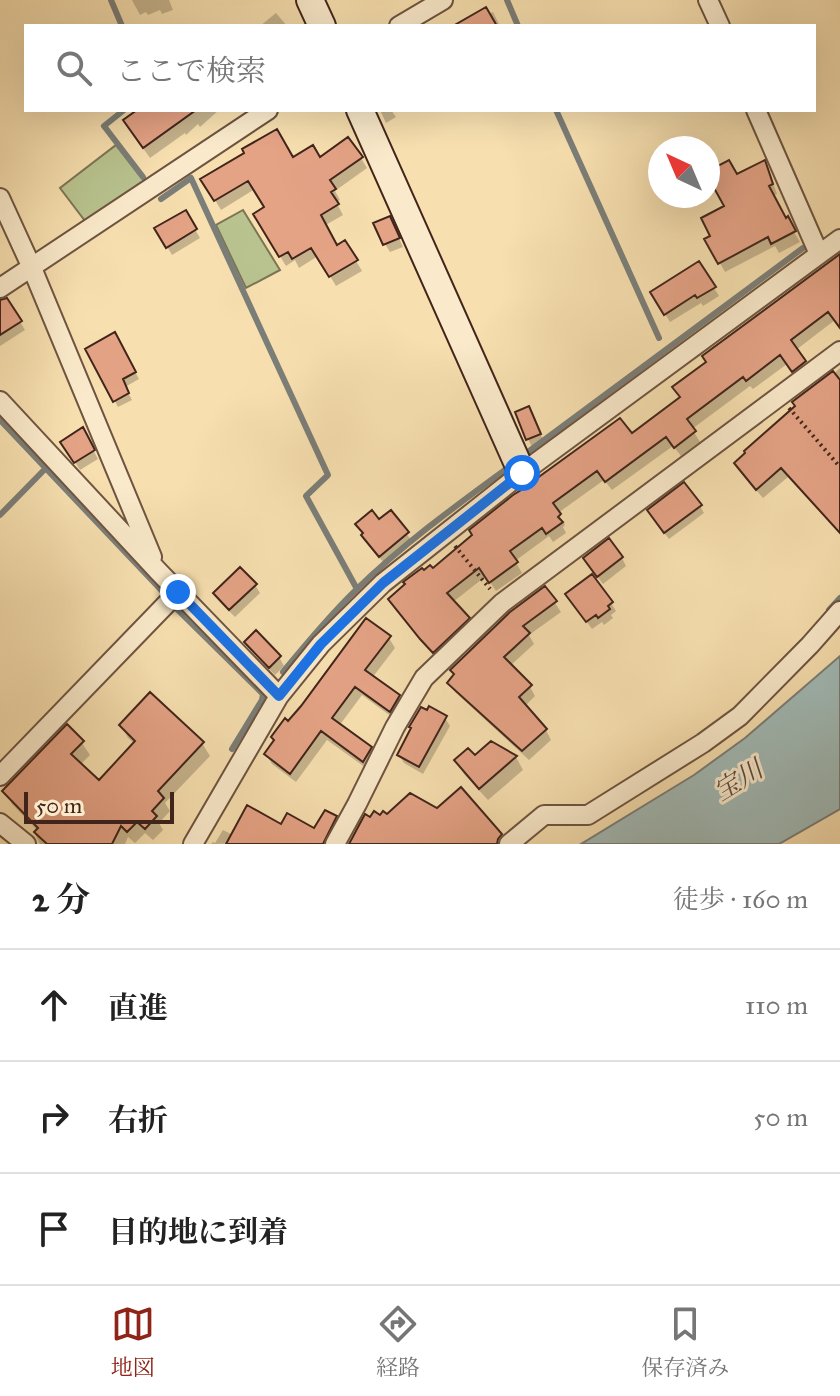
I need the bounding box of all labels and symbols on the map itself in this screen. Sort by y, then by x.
north arrow [648,136,720,208]
route start [504,455,540,491]
route end [160,574,196,610]
water label: 宝川 [707,751,771,807]
scale bar [24,788,174,824]

